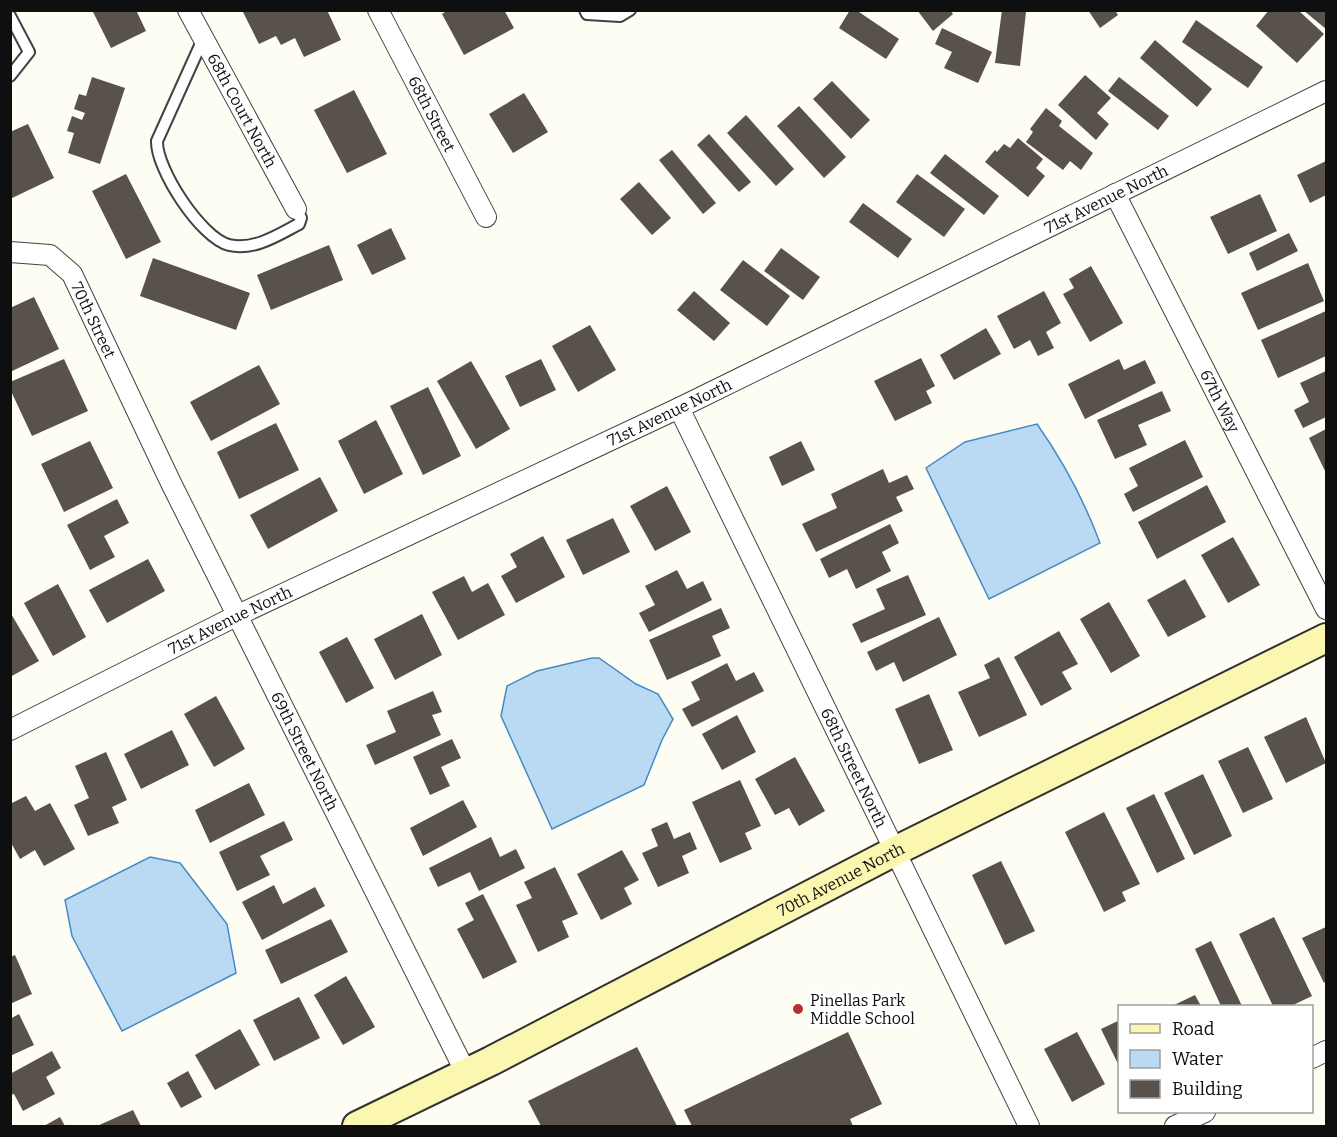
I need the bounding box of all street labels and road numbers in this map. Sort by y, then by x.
street label: 68th Court North [204,50,281,171]
street label: 68th Street [405,73,460,155]
street label: 71st Avenue North [1041,161,1171,237]
street label: 70th Street [68,279,120,361]
street label: 67th Way [1196,366,1244,436]
street label: 71st Avenue North [604,374,734,450]
street label: 71st Avenue North [165,582,295,658]
street label: 69th Street North [267,688,343,813]
street label: 68th Street North [817,705,891,830]
street label: 70th Avenue North [774,838,907,920]

